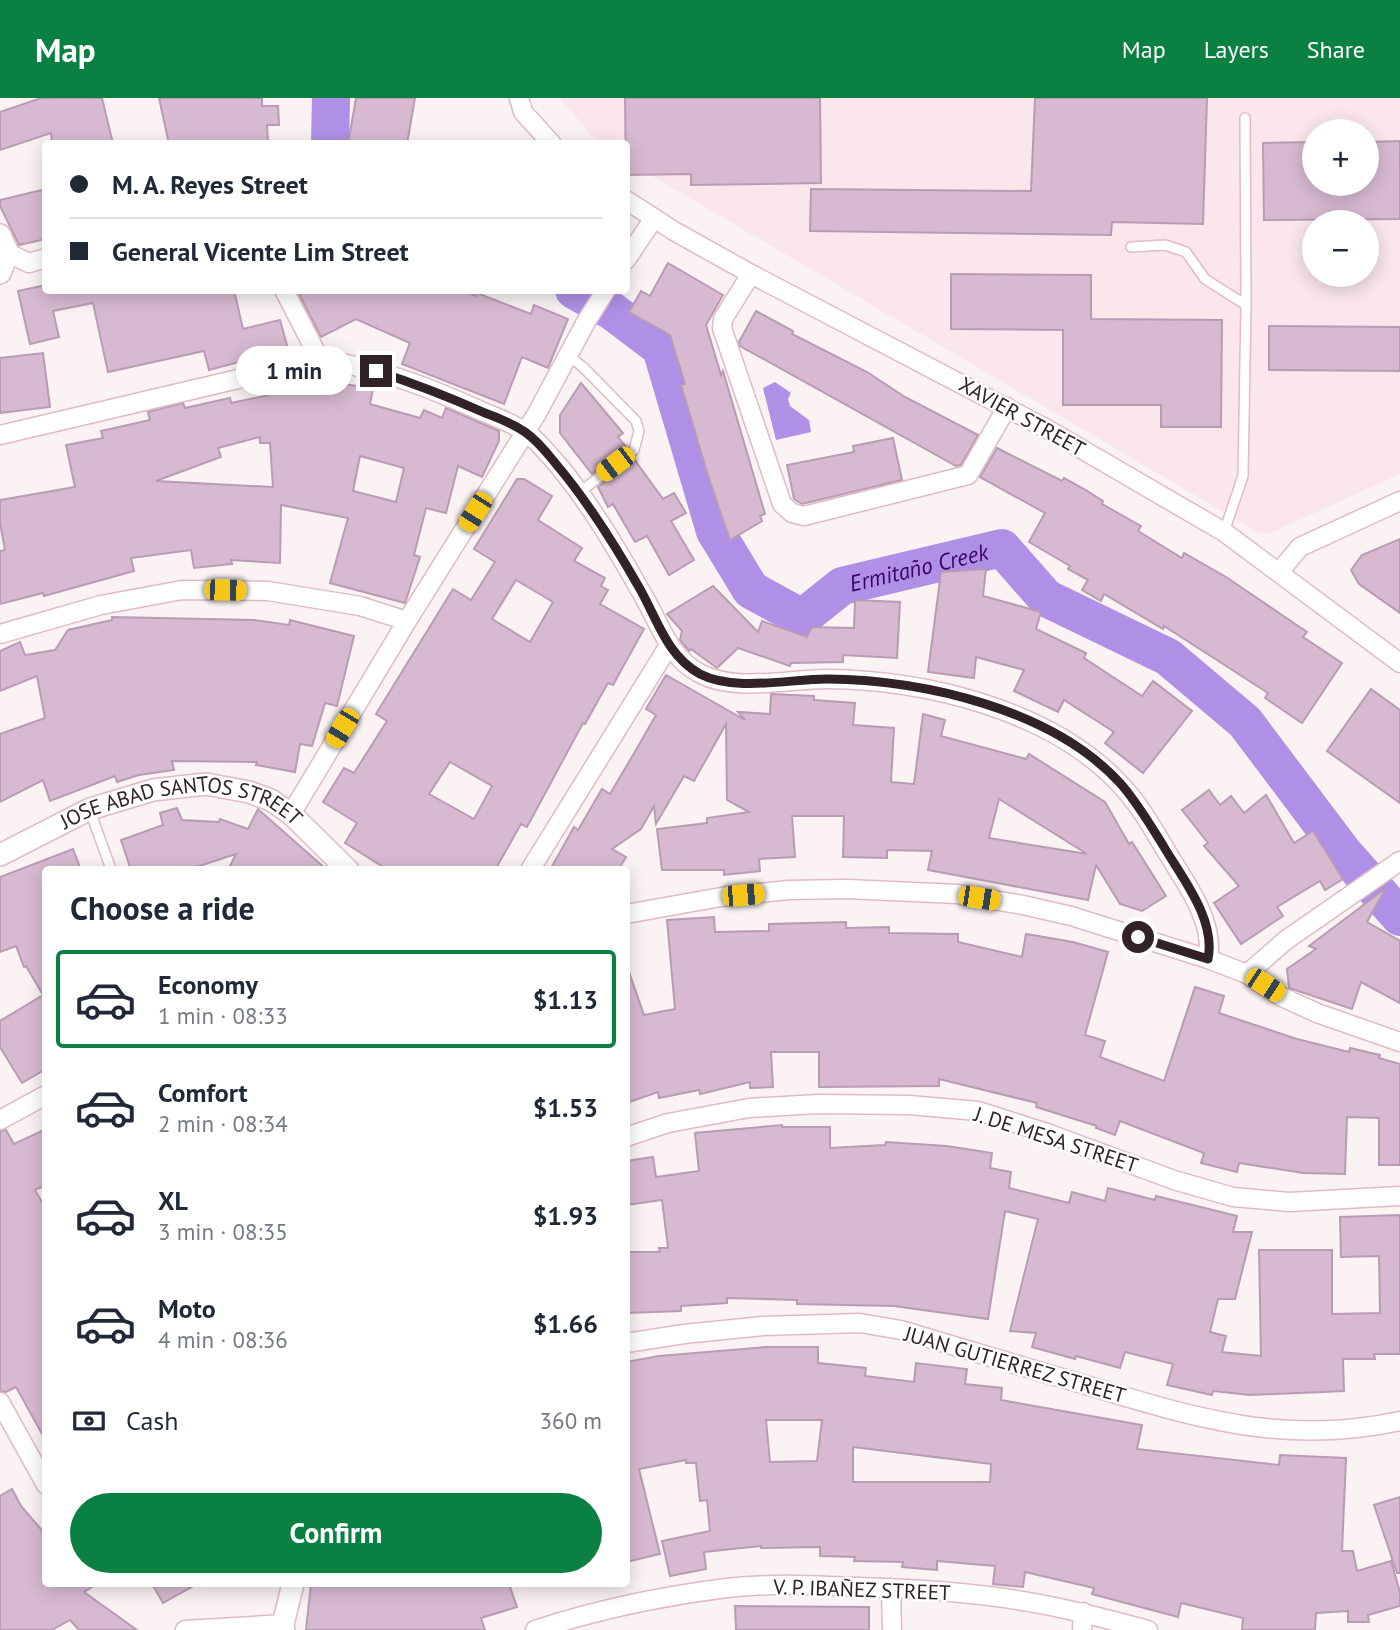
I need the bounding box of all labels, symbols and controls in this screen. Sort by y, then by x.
text: Map [35,28,96,71]
text: Map [1122,34,1166,65]
text: Layers [1204,34,1269,65]
text: Share [1307,34,1365,65]
map controls [1302,119,1379,287]
button: + [1302,119,1379,196]
text: M. A. Reyes Street [112,168,308,201]
button: − [1302,210,1379,287]
text: General Vicente Lim Street [112,235,409,268]
callout: 1 min [236,346,352,396]
route end [360,355,392,387]
text: 1 min [266,356,322,385]
street label: XAVIER STREET [954,371,1091,463]
car [592,443,639,485]
car [455,489,496,535]
water label: Ermitaño Creek [846,536,993,598]
car [204,579,247,601]
car [323,705,362,751]
text: JOSE ABAD SANTOS STREET [55,770,309,835]
street label: JOSE ABAD SANTOS STREET [52,815,306,841]
car [722,883,765,907]
car [957,884,1002,912]
text: Choose a ride [70,887,255,929]
route start [1122,921,1154,953]
car [1242,965,1289,1005]
icon: car [74,968,137,1031]
text: Economy [158,968,258,1001]
text: $1.13 [533,983,598,1016]
text: 1 min · 08:33 [158,1001,288,1030]
icon: car [74,1076,137,1139]
text: Comfort [158,1076,248,1109]
text: $1.53 [533,1091,598,1124]
street label: J. DE MESA STREET [970,1100,1142,1179]
text: 2 min · 08:34 [158,1109,288,1138]
icon: car [74,1184,137,1247]
text: XL [158,1184,188,1217]
text: $1.93 [533,1199,598,1232]
text: 3 min · 08:35 [158,1217,288,1246]
icon: car [74,1292,137,1355]
text: Moto [158,1292,216,1325]
text: $1.66 [533,1307,598,1340]
street label: JUAN GUTIERREZ STREET [900,1320,1129,1409]
text: 4 min · 08:36 [158,1325,288,1354]
icon: cash [70,1402,108,1440]
text: Cash [126,1404,178,1437]
text: 360 m [540,1406,602,1435]
button: Confirm [70,1493,602,1573]
street label: V. P. IBAÑEZ STREET [772,1573,952,1606]

